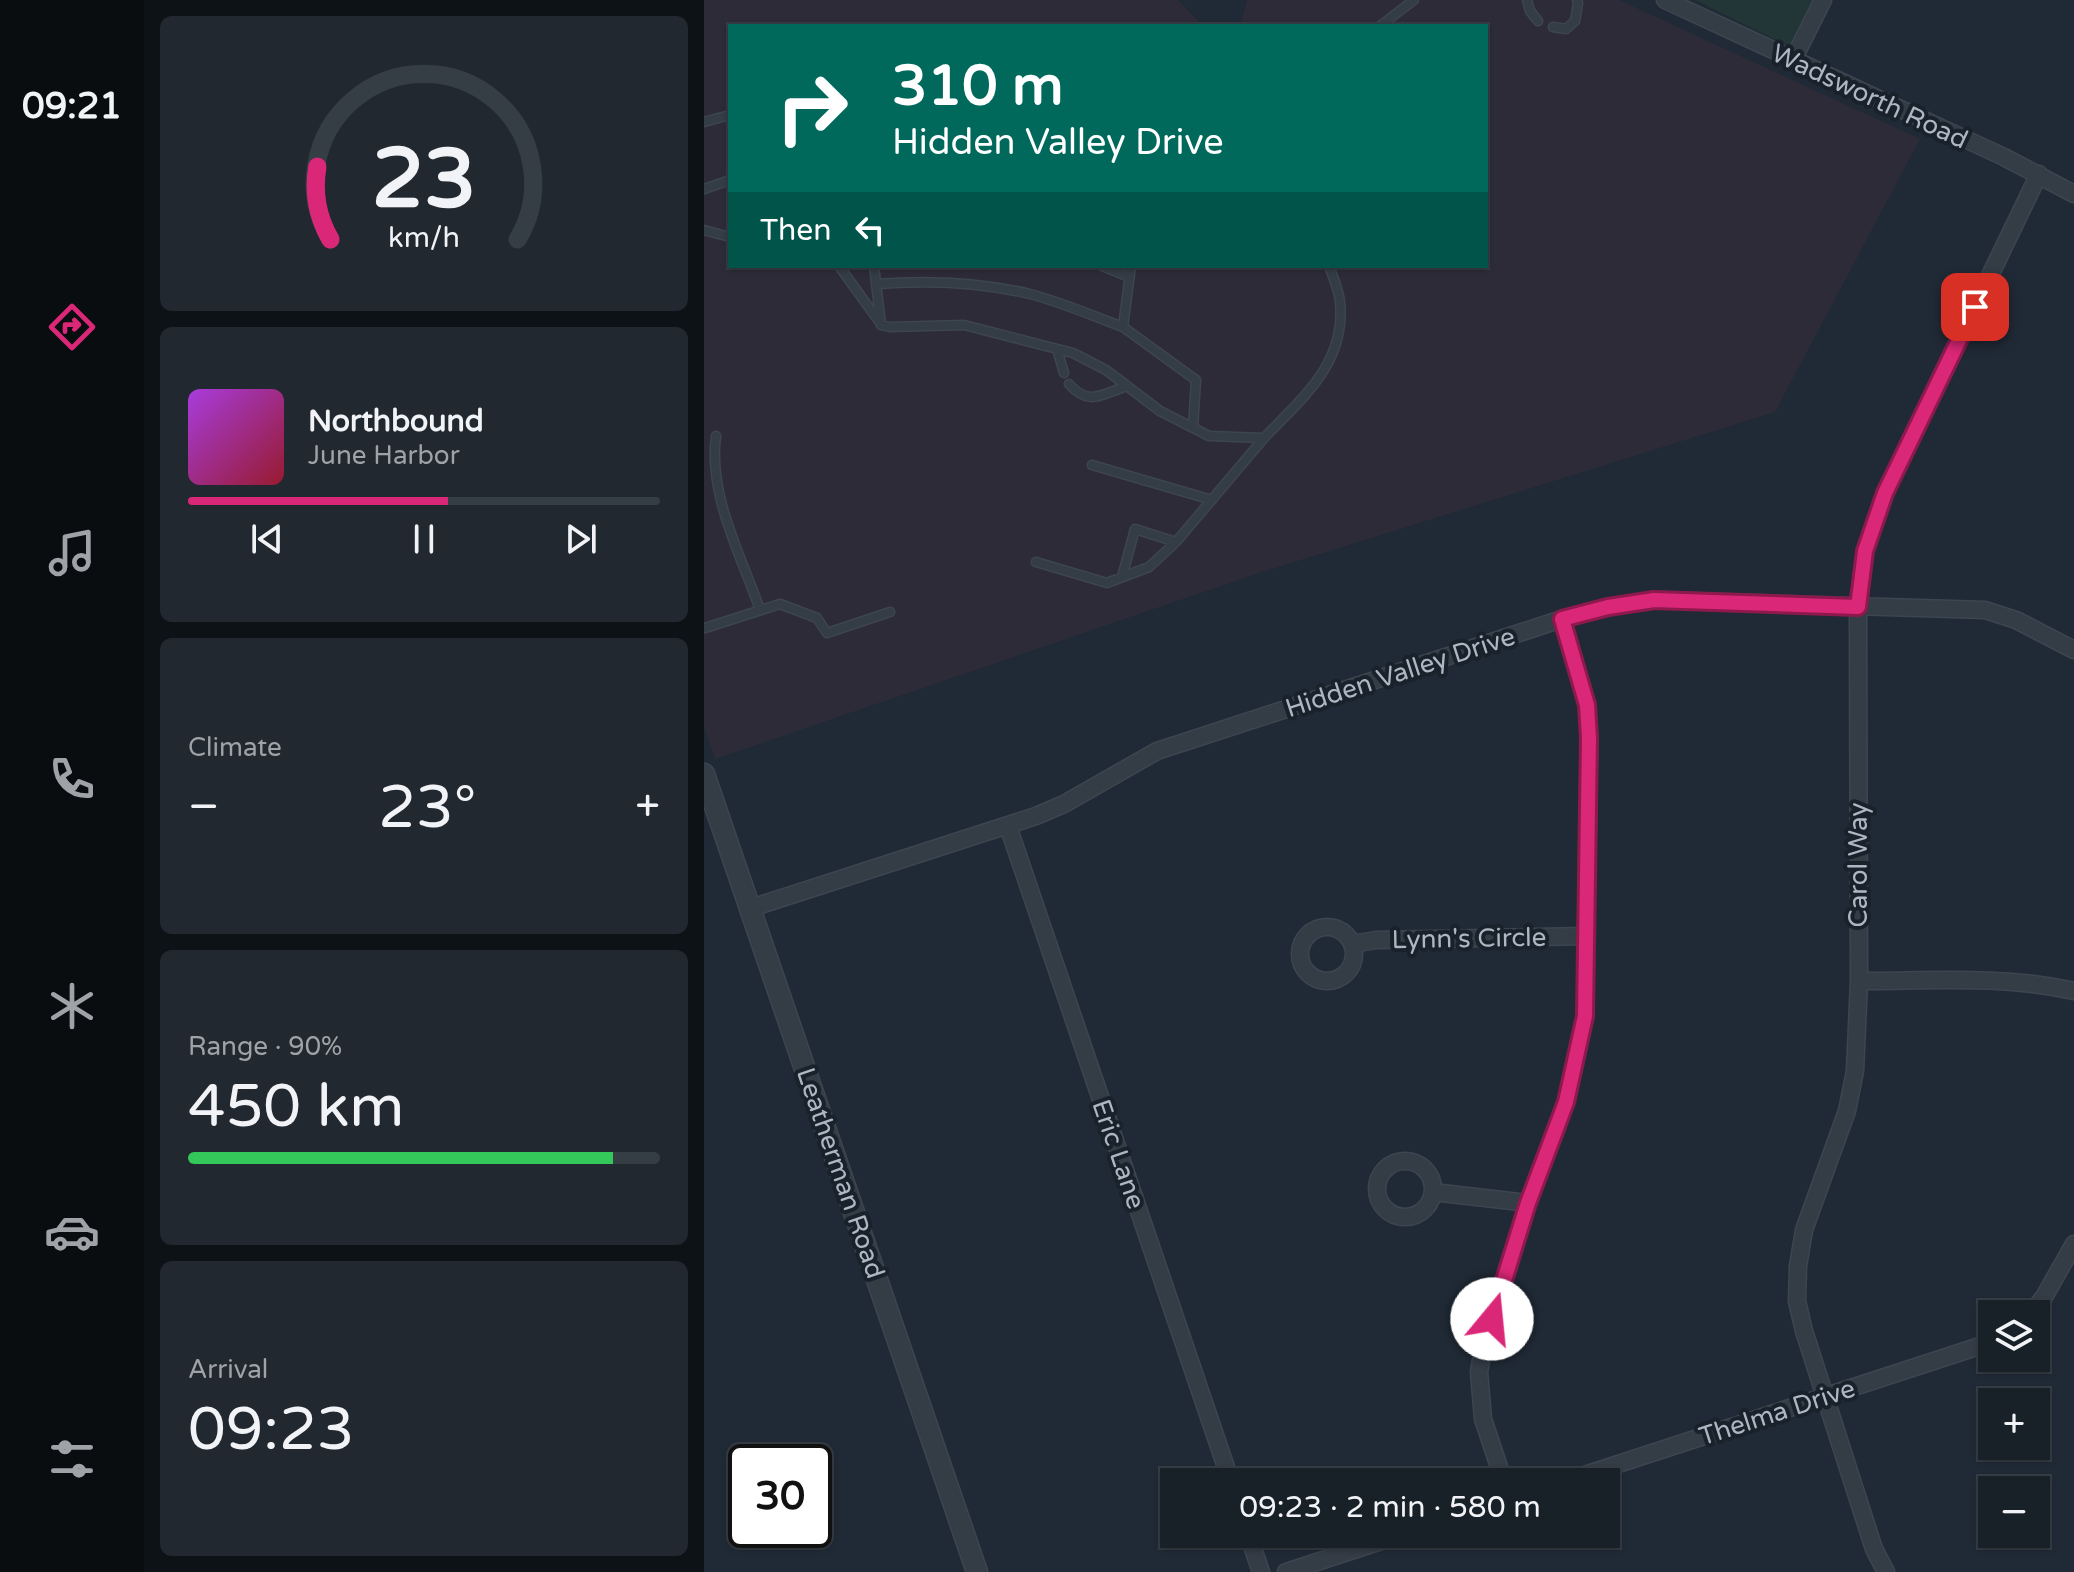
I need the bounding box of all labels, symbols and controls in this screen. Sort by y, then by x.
street label: Wadsworth Road [1767,37,1973,155]
text: 310 m [892,53,1063,120]
icon: right [760,56,864,160]
text: 09:21 [22,85,122,128]
text: Hidden Valley Drive [892,121,1224,164]
text: 23 [372,129,476,229]
icon: left [848,208,892,252]
text: Then [760,212,832,249]
text: km/h [388,221,460,255]
pin [1941,273,2009,341]
icon: arrive [1953,285,1997,329]
icon: directions [44,299,100,355]
text: Northbound [308,403,484,440]
text: June Harbor [308,440,460,471]
icon: previous [245,517,289,561]
icon: pause [402,517,446,561]
icon: next [559,517,603,561]
icon: music [44,525,100,581]
street label: Hidden Valley Drive [1281,621,1519,724]
text: Climate [188,732,282,763]
icon: phone [44,751,100,807]
text: 23° [378,772,476,844]
text: − [188,781,219,834]
text: + [635,781,660,834]
street label: Carol Way [1843,803,1874,927]
street label: Lynn's Circle [1391,922,1547,955]
icon: climate [44,978,100,1034]
text: Range · 90% [188,1031,342,1062]
street label: Leatherman Road [790,1064,891,1283]
text: 450 km [188,1071,404,1143]
street label: Eric Lane [1085,1095,1152,1213]
icon: car [44,1204,100,1260]
position arrow [1450,1277,1534,1361]
map controls [1978,1300,2050,1548]
button: layers [1978,1300,2050,1372]
text: Arrival [188,1354,268,1385]
street label: Thelma Drive [1695,1373,1859,1452]
button: + [1978,1388,2050,1460]
text: 09:23 [188,1394,354,1466]
icon: filters [44,1431,100,1487]
speed limit sign: 30 [728,1444,832,1548]
button: − [1978,1476,2050,1548]
text: 09:23 · 2 min · 580 m [1239,1489,1541,1526]

